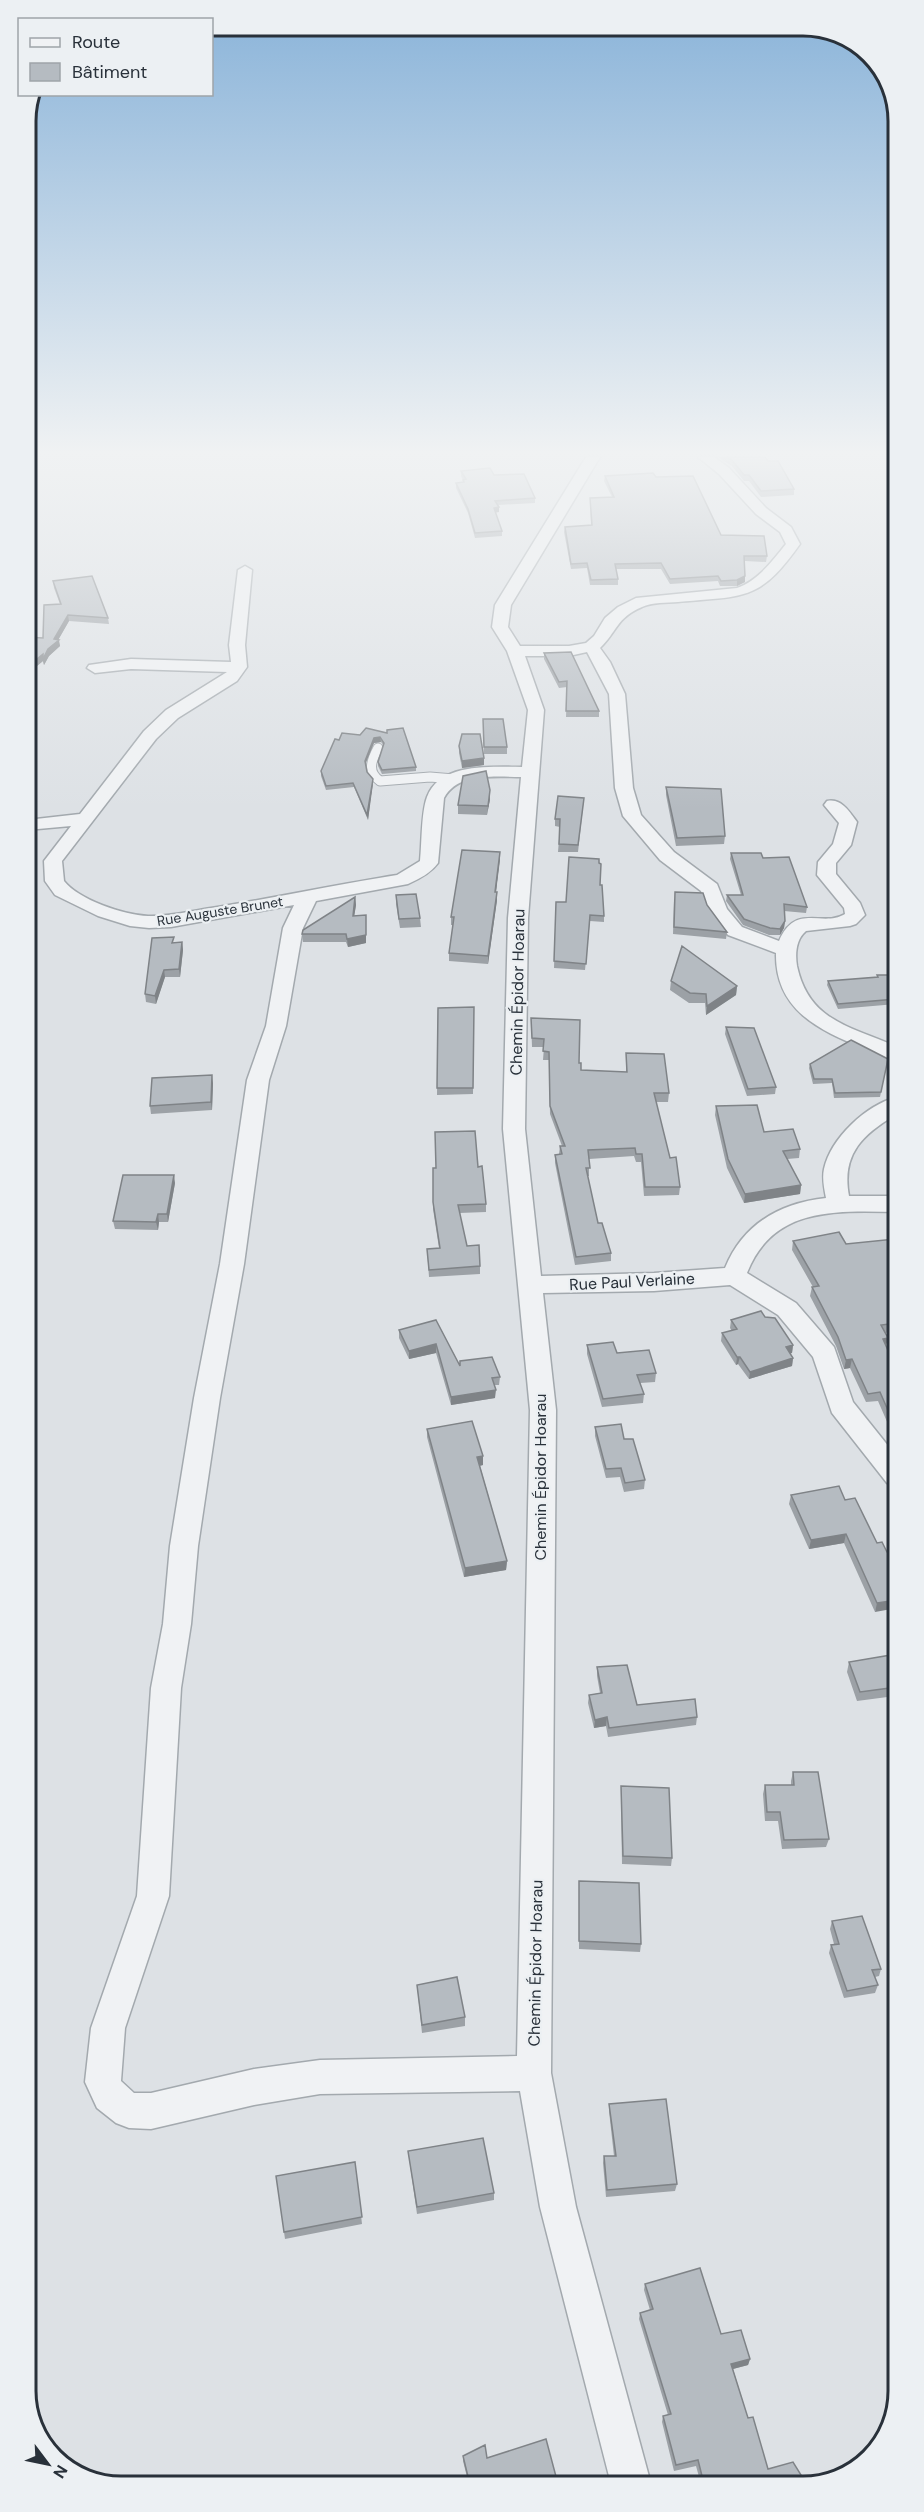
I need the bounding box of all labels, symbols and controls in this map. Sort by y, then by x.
legend [18,18,213,96]
text: Route [72,30,120,54]
text: Bâtiment [72,60,147,84]
street label: Rue Auguste Brunet [156,892,284,930]
street label: Chemin Épidor Hoarau [506,908,529,1076]
street label: Rue Paul Verlaine [569,1268,695,1295]
street label: Chemin Épidor Hoarau [530,1394,551,1560]
street label: Chemin Épidor Hoarau [524,1879,547,2047]
north arrow [18,2434,78,2494]
text: N [48,2461,72,2482]

